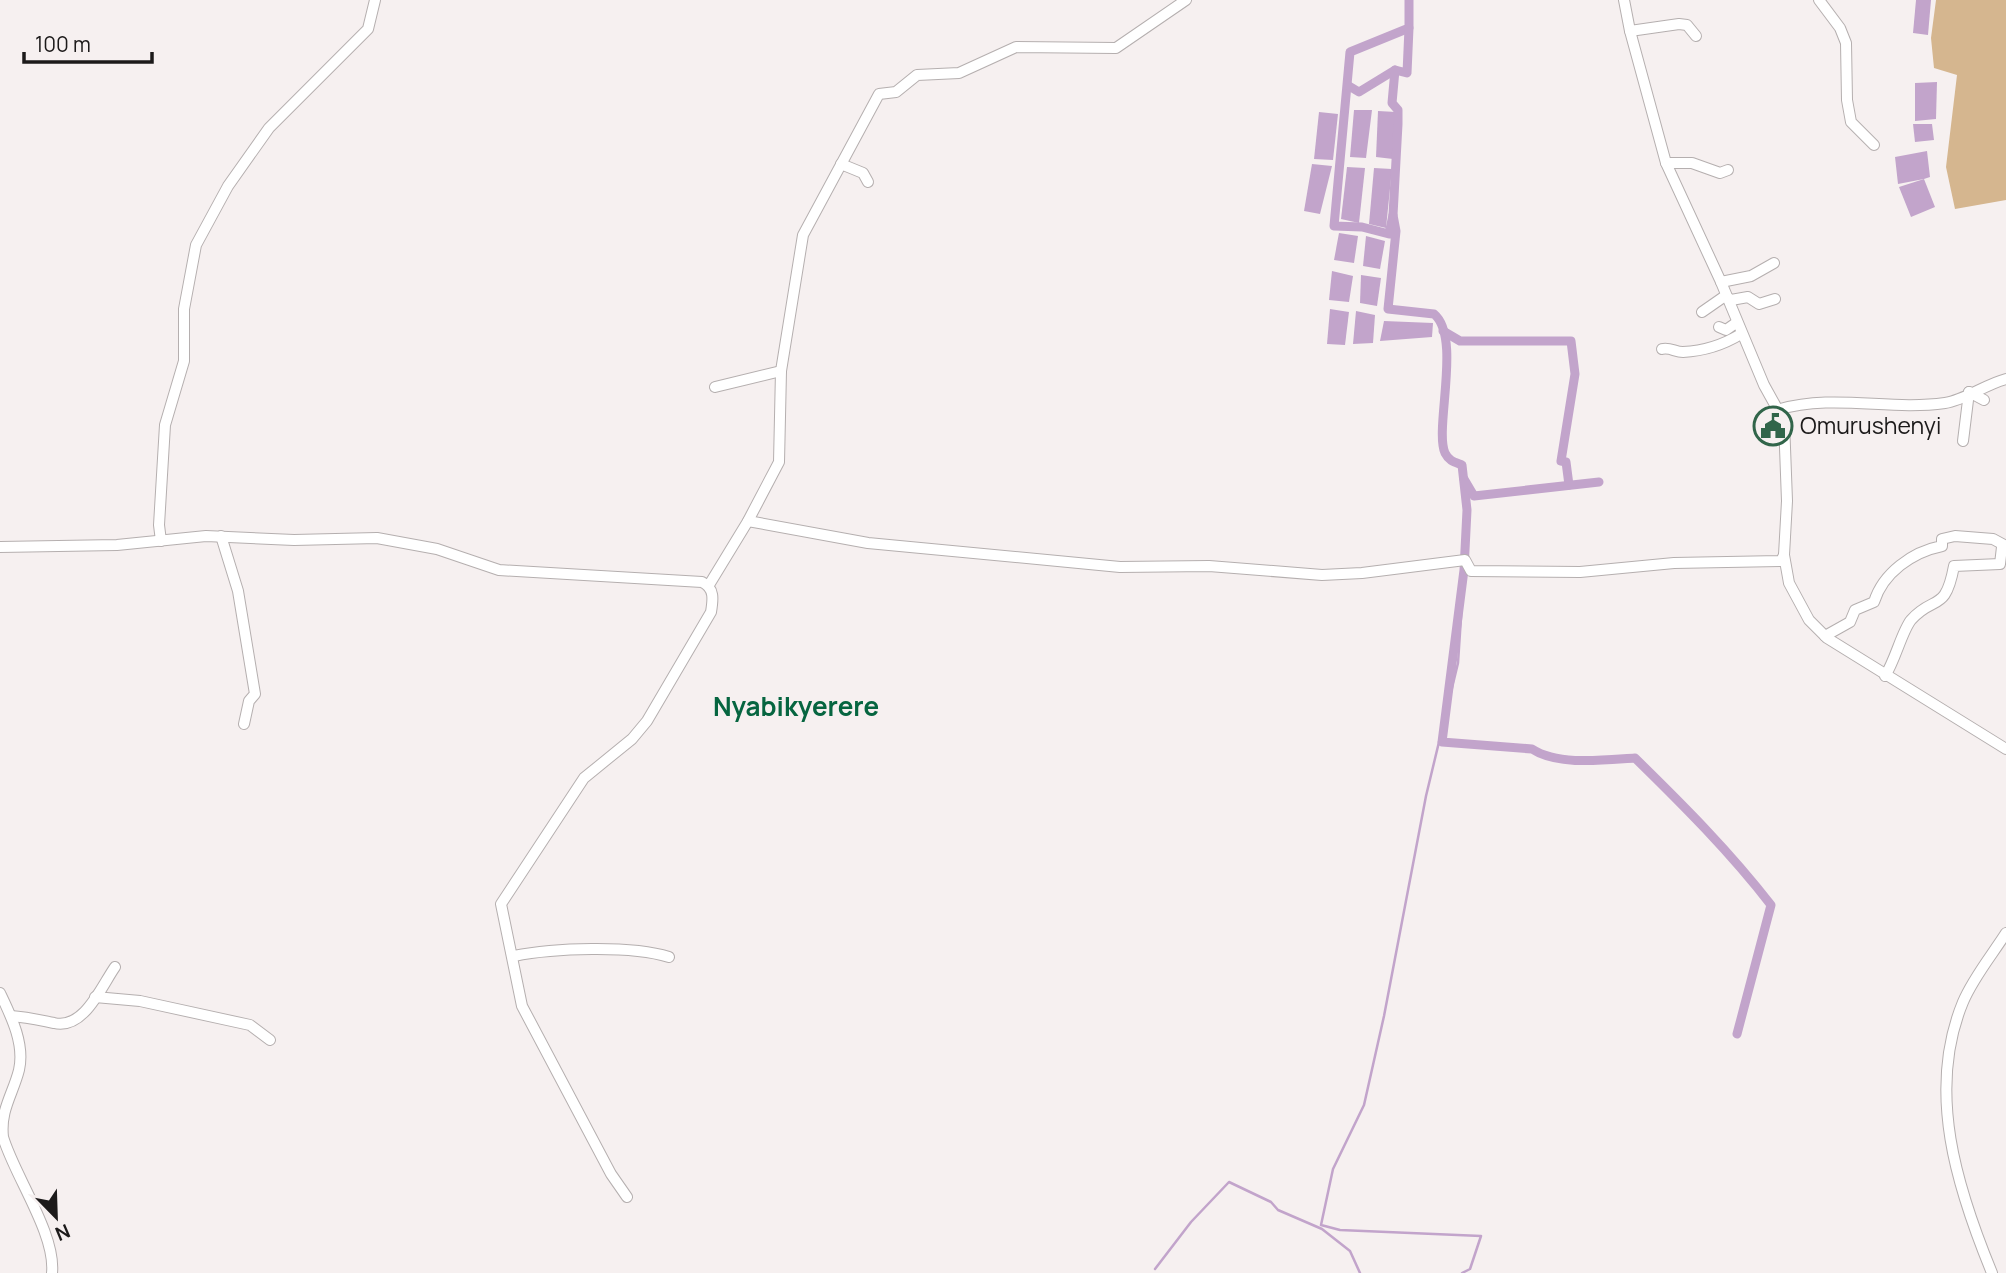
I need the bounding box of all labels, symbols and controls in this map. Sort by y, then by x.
scale bar [24,21,152,65]
text: 100 m [35,30,91,58]
public building icon: Omurushenyi [1752,405,1794,447]
place label: Omurushenyi [1800,409,1941,441]
district label: Nyabikyerere [713,688,879,724]
north arrow [21,1182,91,1252]
text: N [51,1218,74,1247]

